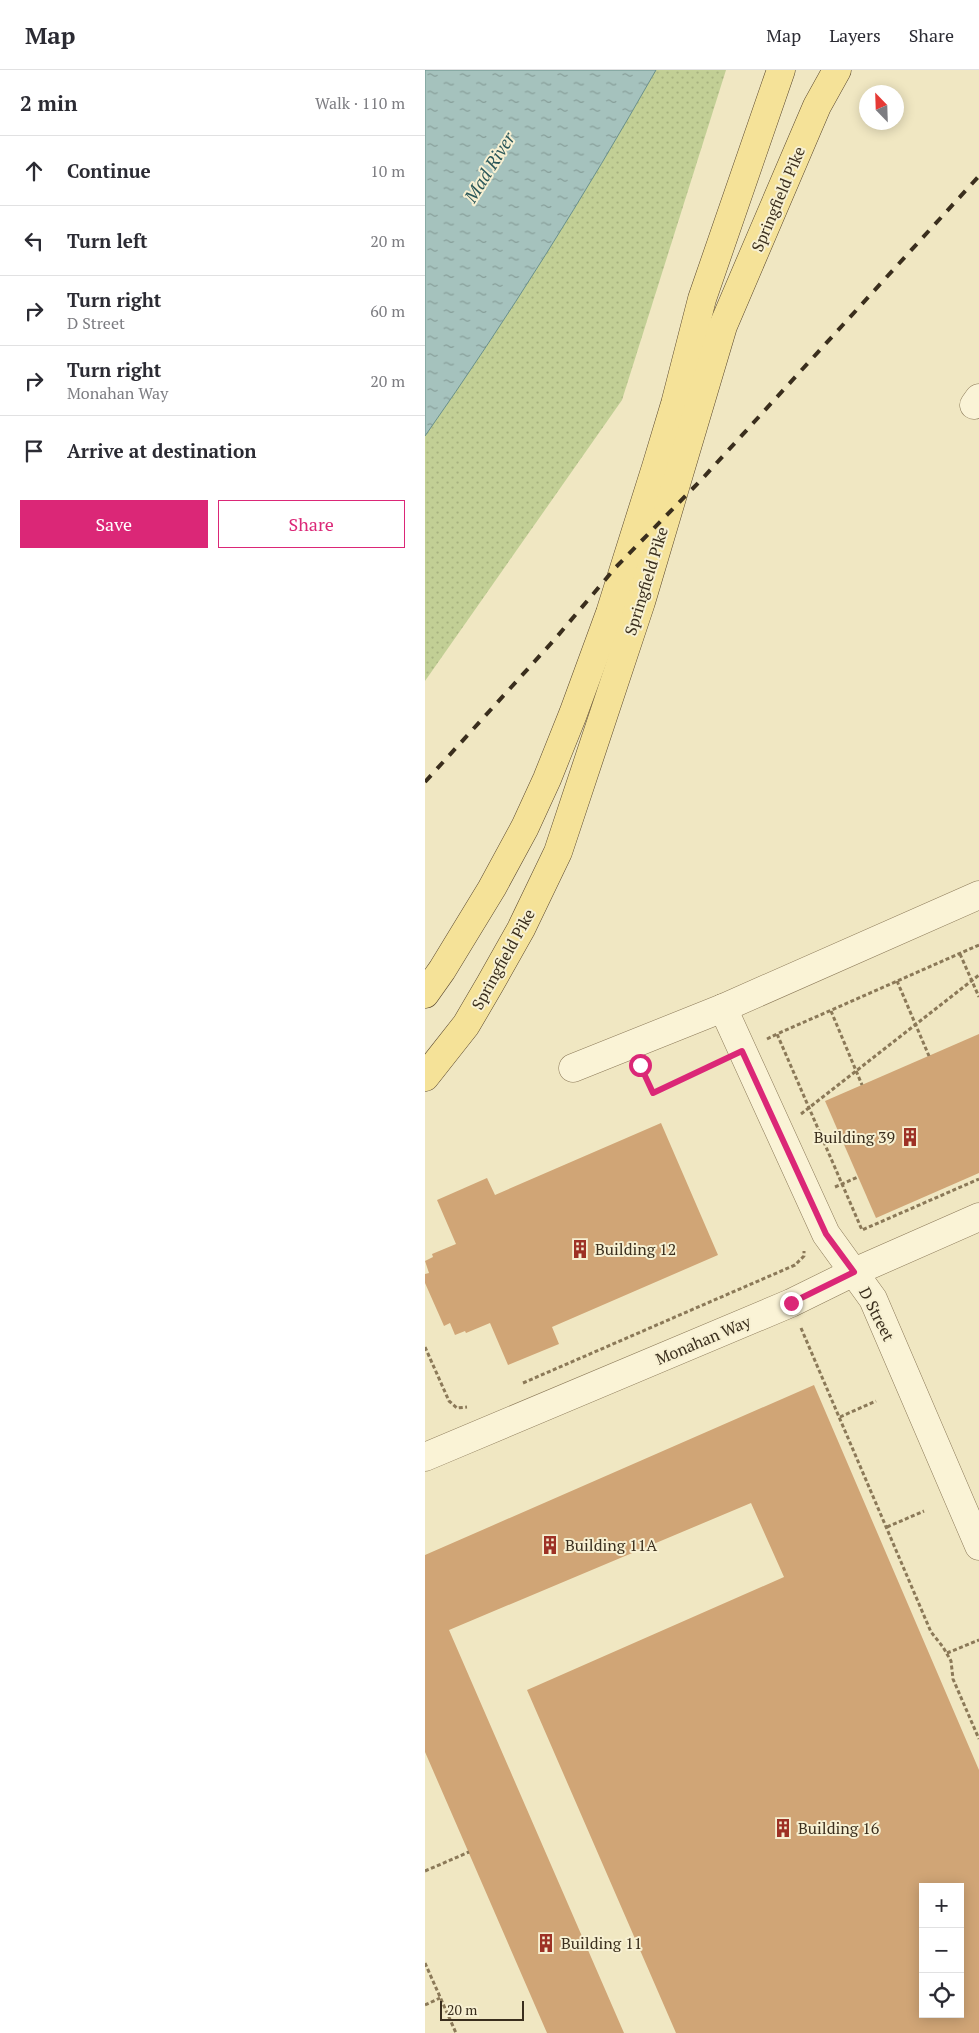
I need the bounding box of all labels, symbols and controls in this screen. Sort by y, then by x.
text: Map [25,19,75,51]
text: Map [766,23,801,47]
text: Layers [829,23,881,47]
text: Share [909,23,954,47]
north arrow [859,85,904,130]
text: 2 min [20,89,77,117]
text: Walk · 110 m [315,92,405,114]
water label: Mad River [458,127,520,207]
street label: Springfield Pike [746,143,810,255]
icon: ahead [20,157,48,185]
text: Continue [67,158,151,183]
text: 10 m [370,160,405,182]
icon: left [20,227,48,255]
text: Turn left [67,228,148,253]
text: 20 m [370,230,405,252]
text: Turn right [67,287,161,312]
icon: right [20,297,48,325]
text: 60 m [370,300,405,322]
text: D Street [67,312,125,334]
text: Turn right [67,357,161,382]
icon: right [20,367,48,395]
text: 20 m [370,370,405,392]
text: Monahan Way [67,382,168,404]
icon: arrive [20,437,48,465]
text: Arrive at destination [67,438,256,463]
button: Save [20,500,208,548]
button: Share [218,500,405,548]
street label: Springfield Pike [619,524,673,638]
street label: Springfield Pike [466,905,540,1013]
route start [629,1054,652,1077]
place label: Building 39 [814,1126,895,1148]
building icon: Building 39 [899,1126,921,1148]
building icon: Building 12 [569,1238,591,1260]
place label: Building 12 [595,1238,676,1260]
street label: D Street [854,1283,900,1345]
route end [780,1292,803,1315]
street label: Monahan Way [652,1310,755,1370]
building icon: Building 11A [539,1534,561,1556]
place label: Building 11A [565,1534,657,1556]
building icon: Building 16 [772,1817,794,1839]
place label: Building 16 [798,1817,880,1839]
map controls [919,1883,964,2018]
button: + [919,1883,964,1928]
button: − [919,1928,964,1973]
building icon: Building 11 [535,1932,557,1954]
place label: Building 11 [561,1932,642,1954]
button: locate [919,1973,964,2018]
scale bar [440,1998,524,2021]
text: 20 m [447,2000,477,2019]

